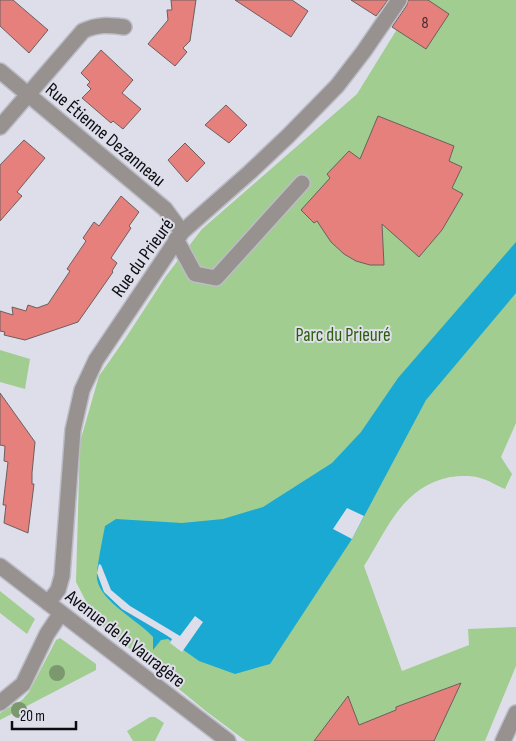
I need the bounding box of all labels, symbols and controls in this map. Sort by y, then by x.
house number: 8 [421,14,429,33]
street label: Rue Étienne Dezanneau [40,78,170,192]
street label: Rue du Prieuré [107,214,179,302]
park label: Parc du Prieuré [295,324,391,347]
street label: Avenue de la Vauragère [60,585,190,693]
scale bar [12,698,76,730]
text: 20 m [20,707,45,726]

